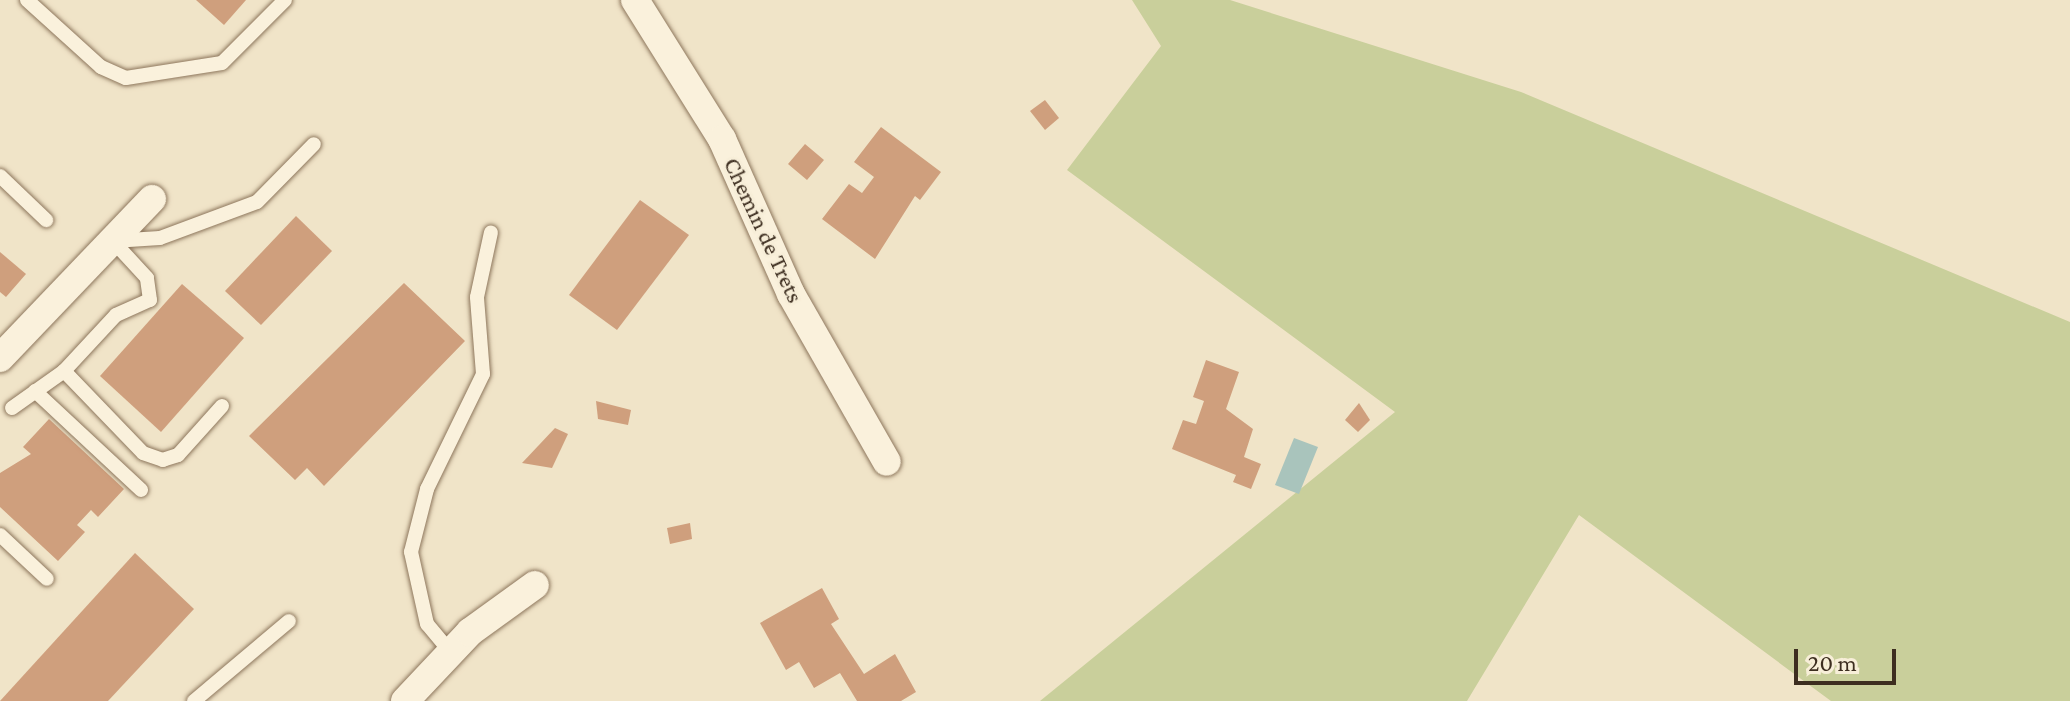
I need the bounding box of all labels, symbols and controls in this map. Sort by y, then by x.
street label: Chemin de Trets [718,153,810,307]
scale bar [1798,633,1900,683]
text: 20 m [1808,649,1857,676]

